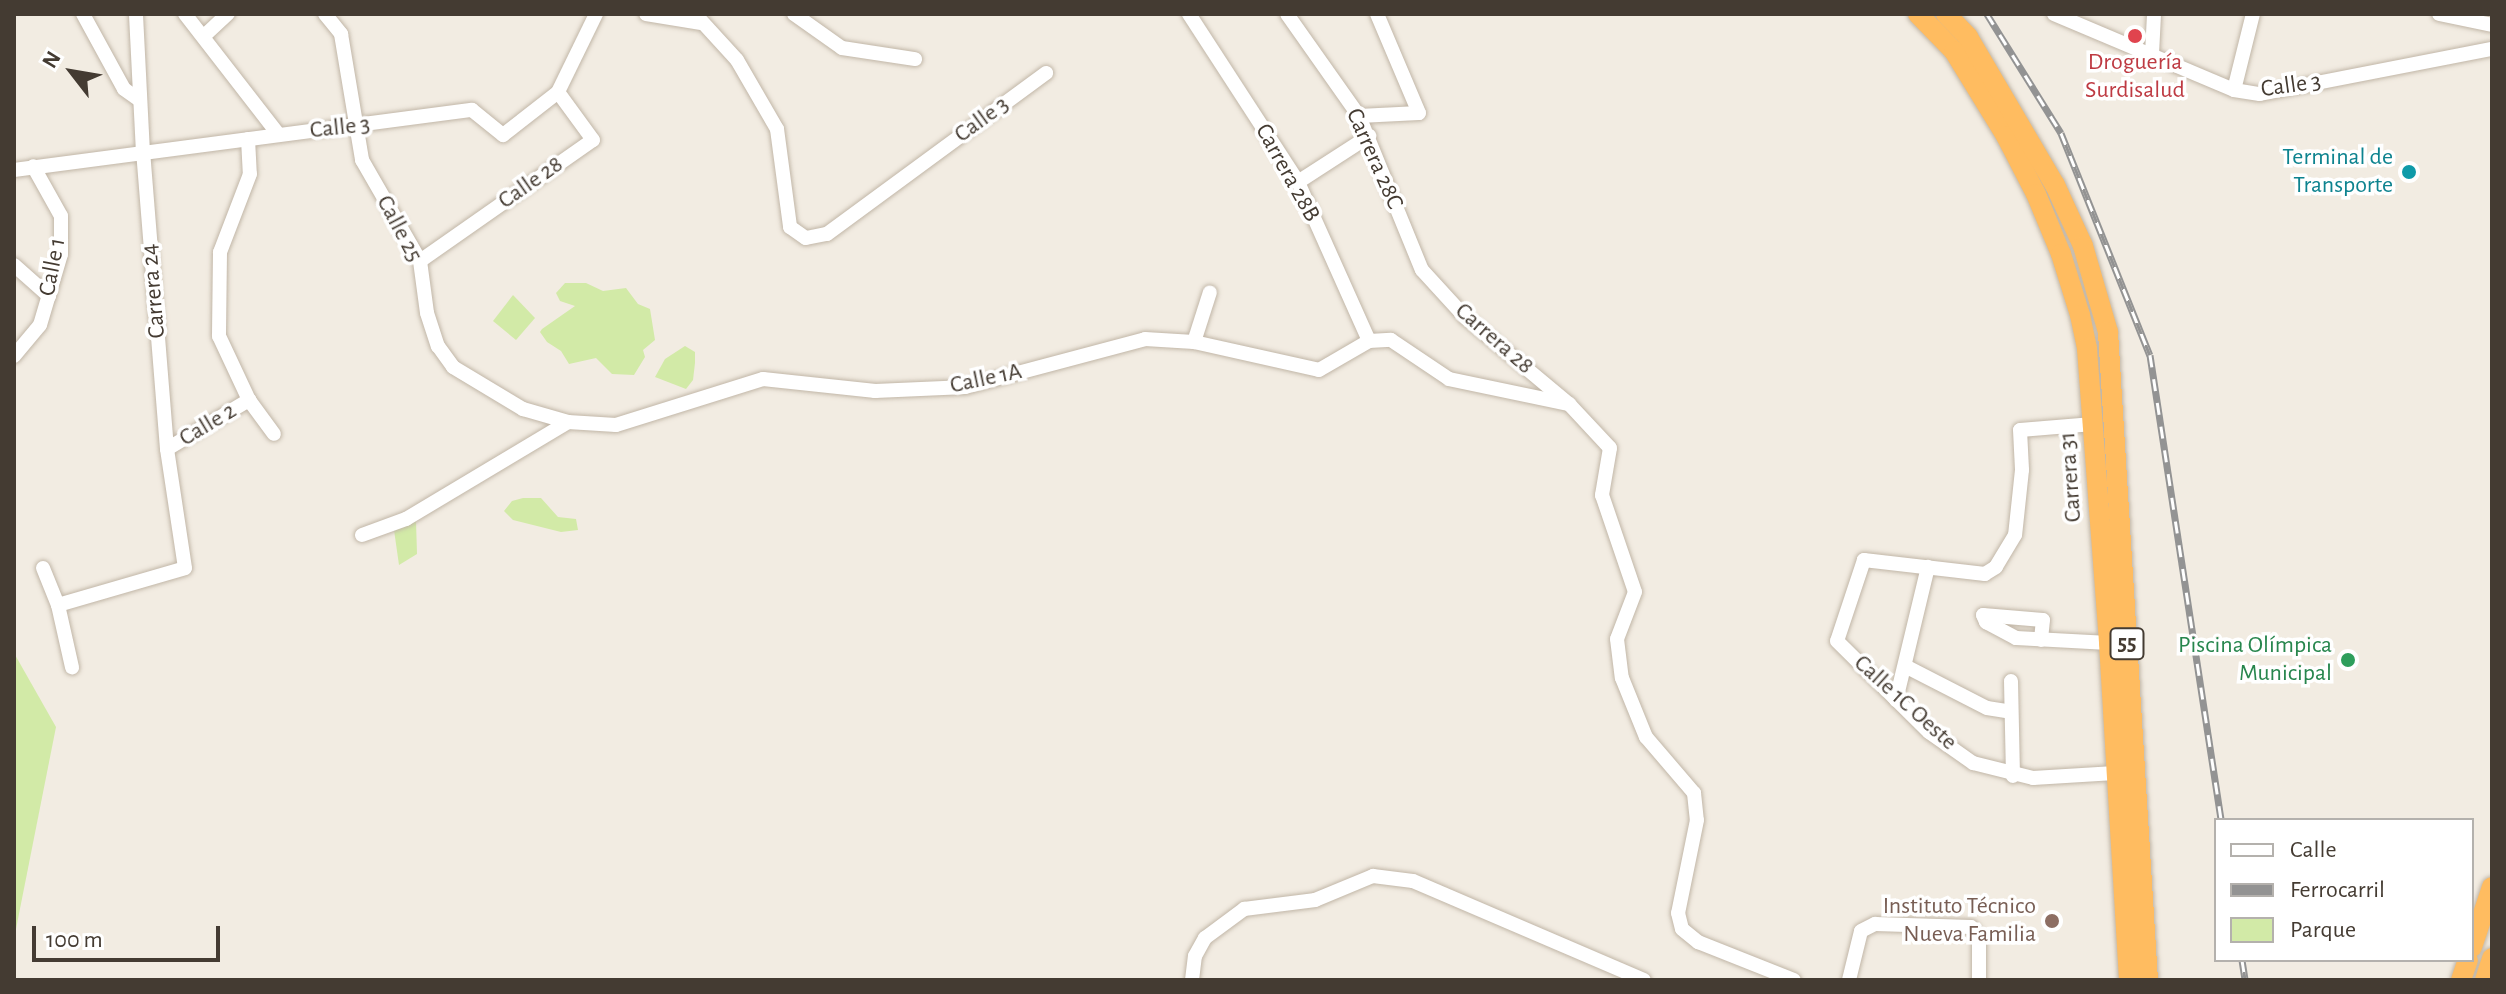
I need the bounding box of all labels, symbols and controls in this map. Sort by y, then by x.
marker: Droguería Surdisalud [2126,27,2144,45]
north arrow [32,32,112,112]
text: N [38,47,65,72]
place label: Droguería Surdisalud [2085,49,2185,105]
street label: Calle 3 [2259,68,2323,104]
street label: Calle 3 [949,91,1015,149]
street label: Carrera 28C [1339,104,1409,214]
street label: Calle 3 [308,111,372,145]
street label: Carrera 28B [1248,119,1326,227]
place label: Terminal de Transporte [2282,144,2393,200]
street label: Calle 28 [493,150,569,216]
marker: Terminal de Transporte [2400,163,2418,181]
street label: Calle 25 [370,191,428,267]
street label: Calle 1 [33,235,73,299]
street label: Carrera 24 [136,242,172,340]
street label: Carrera 28 [1449,297,1539,381]
street label: Calle 1A [948,357,1024,401]
street label: Calle 2 [174,397,242,453]
street label: Carrera 31 [2053,431,2089,523]
road number: 55 [2109,626,2145,662]
place label: Piscina Olímpica Municipal [2178,632,2332,688]
street label: Calle 1C Oeste [1848,649,1962,757]
marker: Piscina Olímpica Municipal [2339,651,2357,669]
legend [2214,818,2474,962]
text: Calle [2290,838,2337,862]
text: Ferrocarril [2290,878,2385,902]
place label: Instituto Técnico Nueva Familia [1883,893,2036,949]
scale bar [36,910,224,960]
marker: Instituto Técnico Nueva Familia [2043,912,2061,930]
text: Parque [2290,918,2356,942]
text: 100 m [46,928,103,952]

